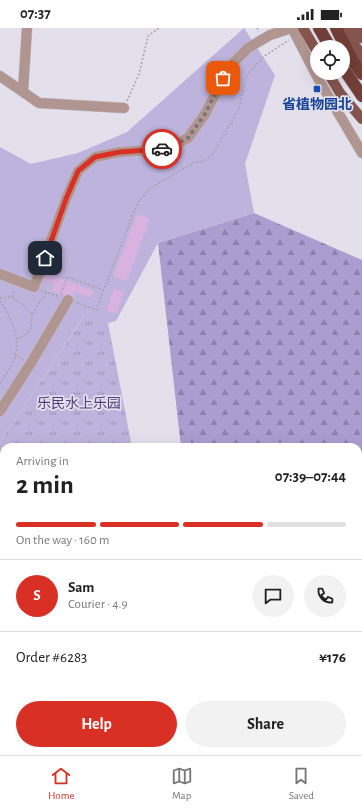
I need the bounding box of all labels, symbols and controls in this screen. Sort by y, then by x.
text: 07:37 [20,6,51,21]
map controls [310,40,350,80]
button: locate [310,40,350,80]
pin [206,61,240,95]
icon: bag [212,67,234,89]
marker: 省植物园北 [312,84,322,94]
place label: 省植物园北 [282,97,352,112]
courier [142,129,182,169]
icon: car [151,138,173,160]
pin [28,241,62,275]
icon: home [34,247,56,269]
park label: 乐民水上乐园 [37,396,121,411]
text: Arriving in [16,455,69,468]
text: 07:39–07:44 [275,469,346,484]
text: 2 min [16,472,74,498]
text: On the way · 160 m [16,534,109,547]
button: chat [252,575,294,617]
button: phone [304,575,346,617]
text: Sam [68,580,94,595]
text: S [33,588,41,603]
text: Courier · 4.9 [68,598,128,611]
text: Order #6283 [16,650,87,665]
text: ¥176 [319,650,346,665]
button: Help [16,701,177,747]
button: Share [185,701,346,747]
tab: Home [48,765,75,802]
tab: Map [171,765,193,802]
tab: Saved [289,765,314,802]

